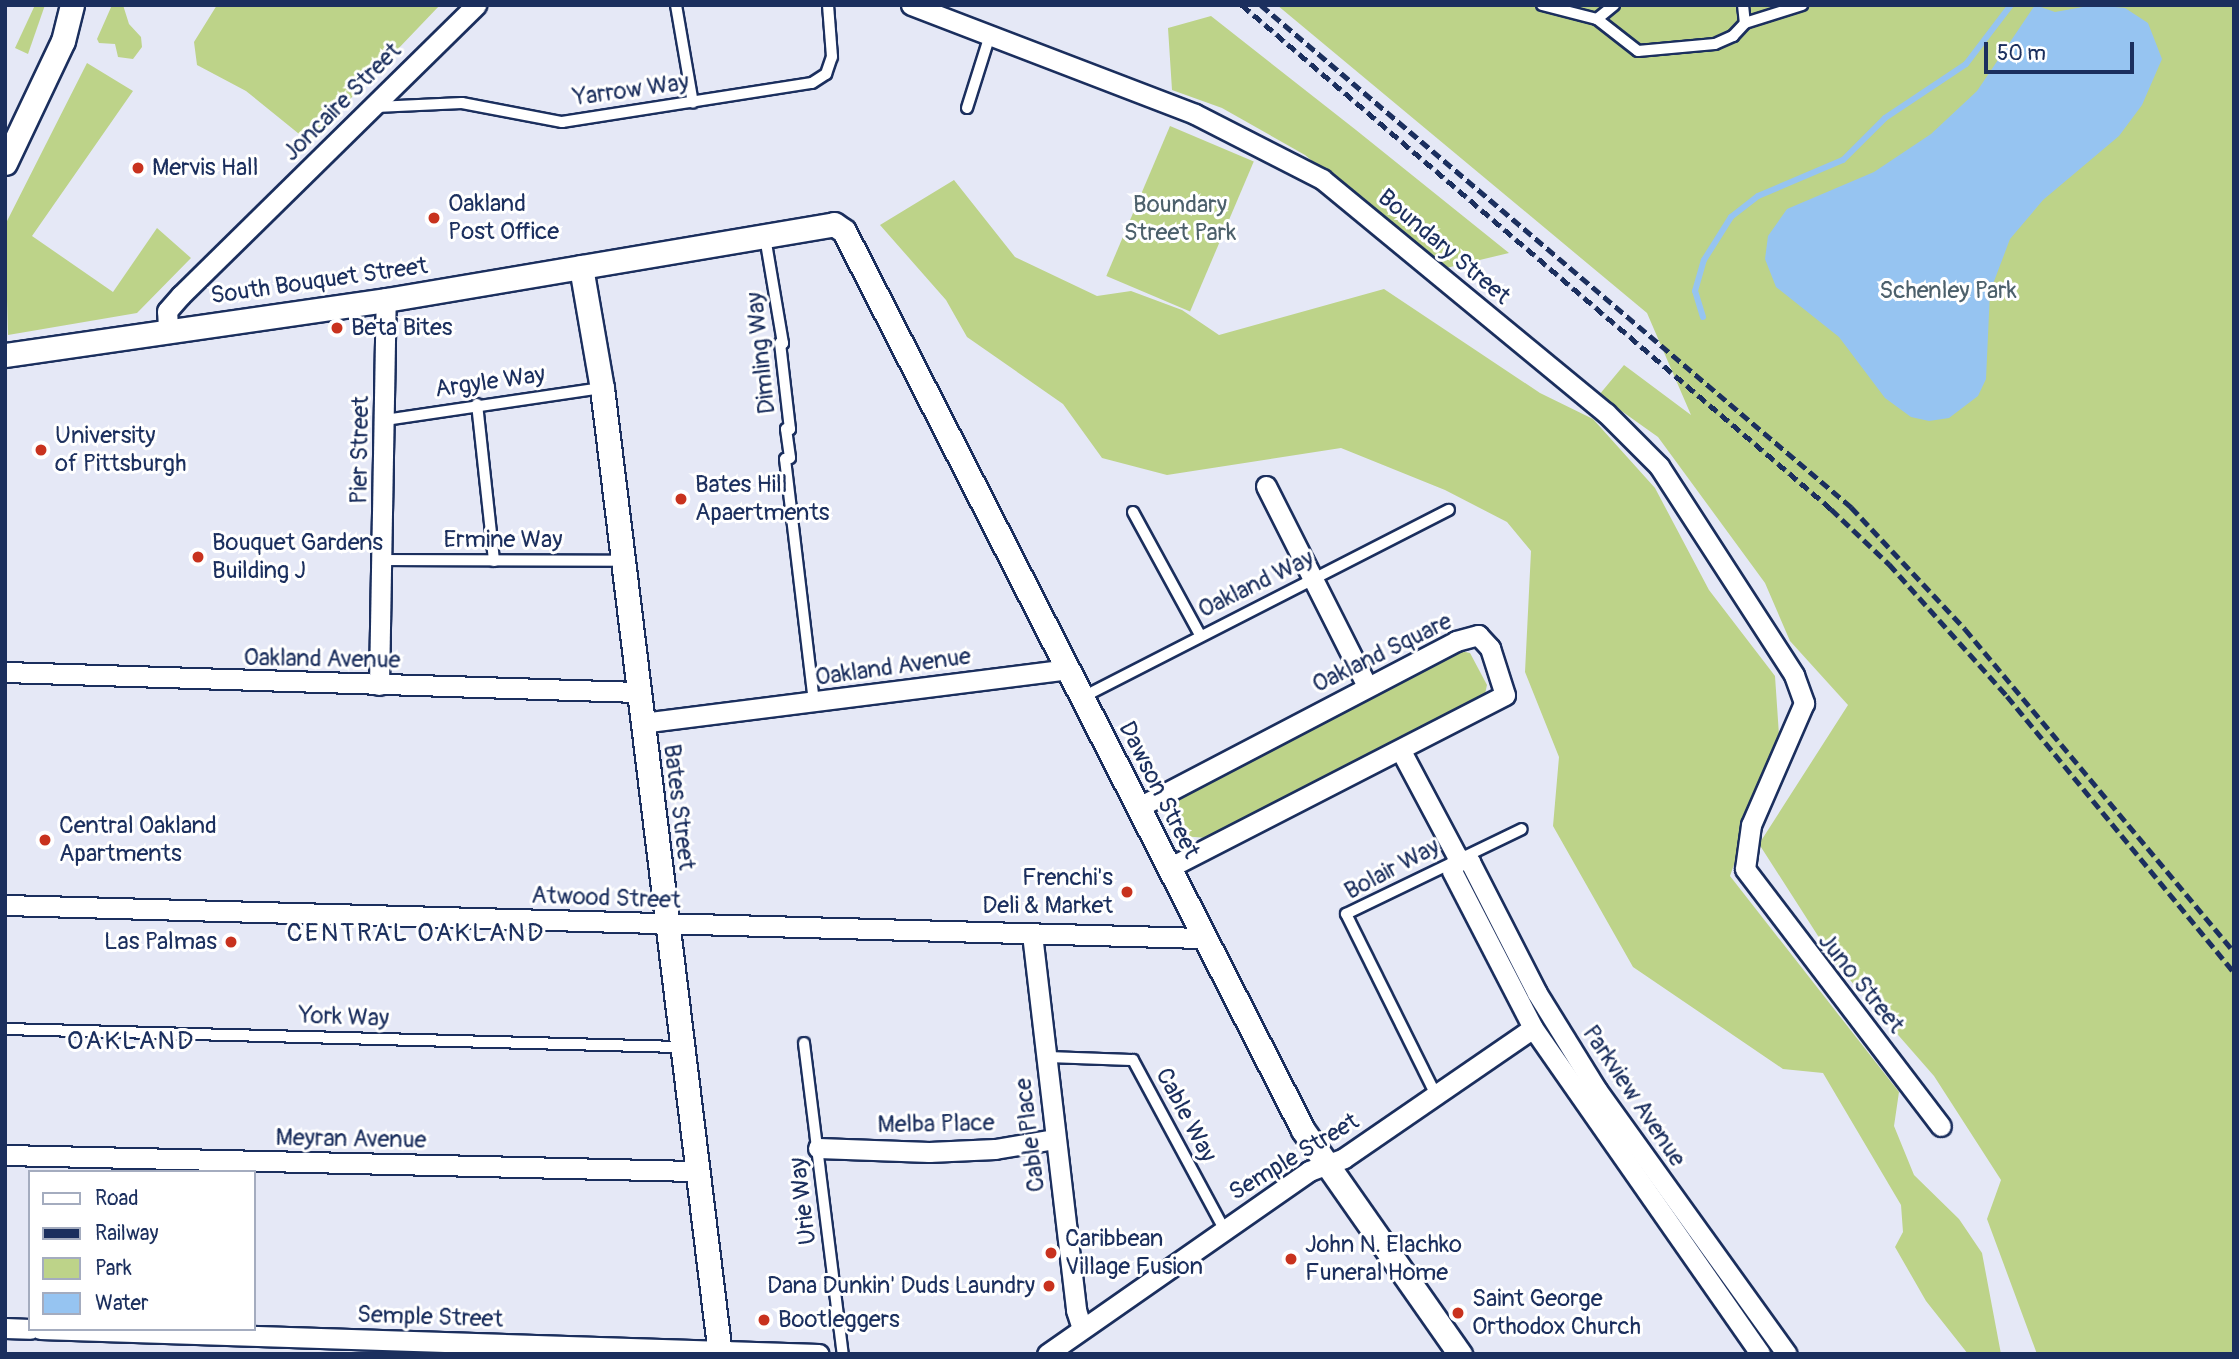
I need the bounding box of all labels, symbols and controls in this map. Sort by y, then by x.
scale bar [1987,28,2138,72]
street label: Joncaire Street [277,37,407,167]
text: 50 m [1997,40,2046,67]
street label: Yarrow Way [571,68,691,112]
place label: Mervis Hall [152,154,258,182]
marker: Mervis Hall [130,160,146,176]
street label: Boundary Street [1372,183,1516,311]
place label: Oakland Post Office [448,190,559,246]
park label: Boundary Street Park [1124,191,1236,247]
marker: Oakland Post Office [426,210,442,226]
street label: South Bouquet Street [209,252,429,310]
park label: Schenley Park [1879,277,2017,305]
street label: Dimling Way [740,291,782,415]
place label: Beta Bites [351,314,453,342]
marker: Beta Bites [329,320,345,336]
street label: Argyle Way [433,360,547,404]
street label: Pier Street [345,396,375,504]
place label: University of Pittsburgh [55,422,186,478]
marker: University of Pittsburgh [33,442,49,458]
place label: Bates Hill Apaertments [695,471,830,527]
marker: Bates Hill Apaertments [673,491,689,507]
street label: Ermine Way [444,526,562,554]
place label: Bouquet Gardens Building J [212,529,383,585]
street label: Oakland Way [1194,544,1318,624]
marker: Bouquet Gardens Building J [190,549,206,565]
street label: Oakland Square [1308,607,1456,699]
street label: Oakland Avenue [813,642,973,692]
street label: Oakland Avenue [243,643,401,675]
street label: Dawson Street [1112,717,1206,863]
street label: Bates Street [657,742,701,872]
place label: Central Oakland Apartments [59,812,217,868]
marker: Central Oakland Apartments [37,832,53,848]
street label: Bolair Way [1340,832,1444,906]
place label: Frenchi's Deli & Market [982,864,1113,920]
street label: Atwood Street [531,881,681,915]
marker: Frenchi's Deli & Market [1119,884,1135,900]
district label: CENTRAL OAKLAND [288,918,544,950]
street label: Juno Street [1812,927,1910,1039]
place label: Las Palmas [104,928,217,956]
marker: Las Palmas [223,934,239,950]
street label: York Way [298,1001,390,1033]
street label: Parkview Avenue [1576,1020,1692,1172]
district label: OAKLAND [68,1026,194,1058]
street label: Cable Way [1149,1063,1223,1167]
street label: Cable Place [1009,1076,1051,1194]
street label: Semple Street [1224,1107,1364,1207]
street label: Melba Place [877,1109,995,1139]
street label: Meyran Avenue [275,1123,427,1155]
street label: Urie Way [783,1156,823,1246]
legend [28,1170,256,1331]
text: Road [95,1185,139,1212]
text: Railway [95,1220,159,1247]
place label: Caribbean Village Fusion [1065,1225,1203,1281]
place label: John N. Elachko Funeral Home [1305,1231,1462,1287]
marker: Caribbean Village Fusion [1043,1245,1059,1261]
marker: John N. Elachko Funeral Home [1283,1251,1299,1267]
text: Park [95,1255,132,1282]
place label: Dana Dunkin' Duds Laundry [767,1272,1035,1300]
marker: Dana Dunkin' Duds Laundry [1041,1278,1057,1294]
place label: Saint George Orthodox Church [1472,1285,1641,1341]
text: Water [95,1290,148,1317]
street label: Semple Street [357,1300,503,1334]
marker: Saint George Orthodox Church [1450,1305,1466,1321]
place label: Bootleggers [778,1306,900,1334]
marker: Bootleggers [756,1312,772,1328]

